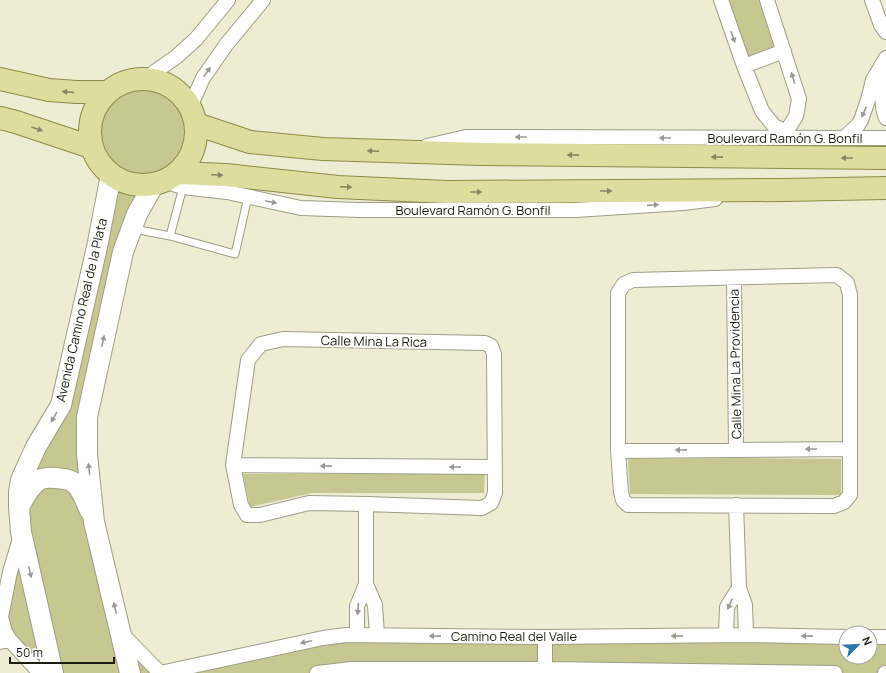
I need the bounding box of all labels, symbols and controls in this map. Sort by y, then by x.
one-way arrow [731,31,737,43]
one-way arrow [203,66,211,77]
one-way arrow [790,72,796,84]
one-way arrow [62,88,74,95]
one-way arrow [861,106,867,117]
one-way arrow [32,126,44,132]
street label: Boulevard Ramón G. Bonfil [707,129,863,147]
one-way arrow [514,134,527,140]
one-way arrow [658,135,671,141]
one-way arrow [366,148,379,154]
one-way arrow [566,152,579,158]
one-way arrow [711,153,723,160]
one-way arrow [840,155,853,161]
one-way arrow [210,171,223,178]
one-way arrow [340,184,352,191]
one-way arrow [600,188,613,194]
one-way arrow [470,189,483,195]
one-way arrow [265,199,278,205]
street label: Boulevard Ramón G. Bonfil [395,201,551,219]
one-way arrow [647,202,659,209]
street label: Avenida Camino Real de la Plata [51,216,111,404]
street label: Calle Mina La Providencia [725,289,745,439]
street label: Calle Mina La Rica [321,331,427,351]
one-way arrow [101,335,107,347]
one-way arrow [51,411,58,423]
one-way arrow [804,446,817,452]
one-way arrow [675,447,687,454]
one-way arrow [86,463,92,475]
one-way arrow [319,463,332,469]
one-way arrow [448,464,461,470]
one-way arrow [28,566,34,579]
one-way arrow [727,598,733,609]
one-way arrow [111,601,117,614]
one-way arrow [354,603,361,616]
north arrow [838,625,878,665]
street label: Camino Real del Valle [451,627,577,645]
one-way arrow [428,633,441,639]
one-way arrow [670,633,683,639]
one-way arrow [800,633,813,639]
text: N [859,634,876,647]
scale bar [10,639,114,665]
one-way arrow [299,639,312,645]
text: 50 m [16,644,43,661]

